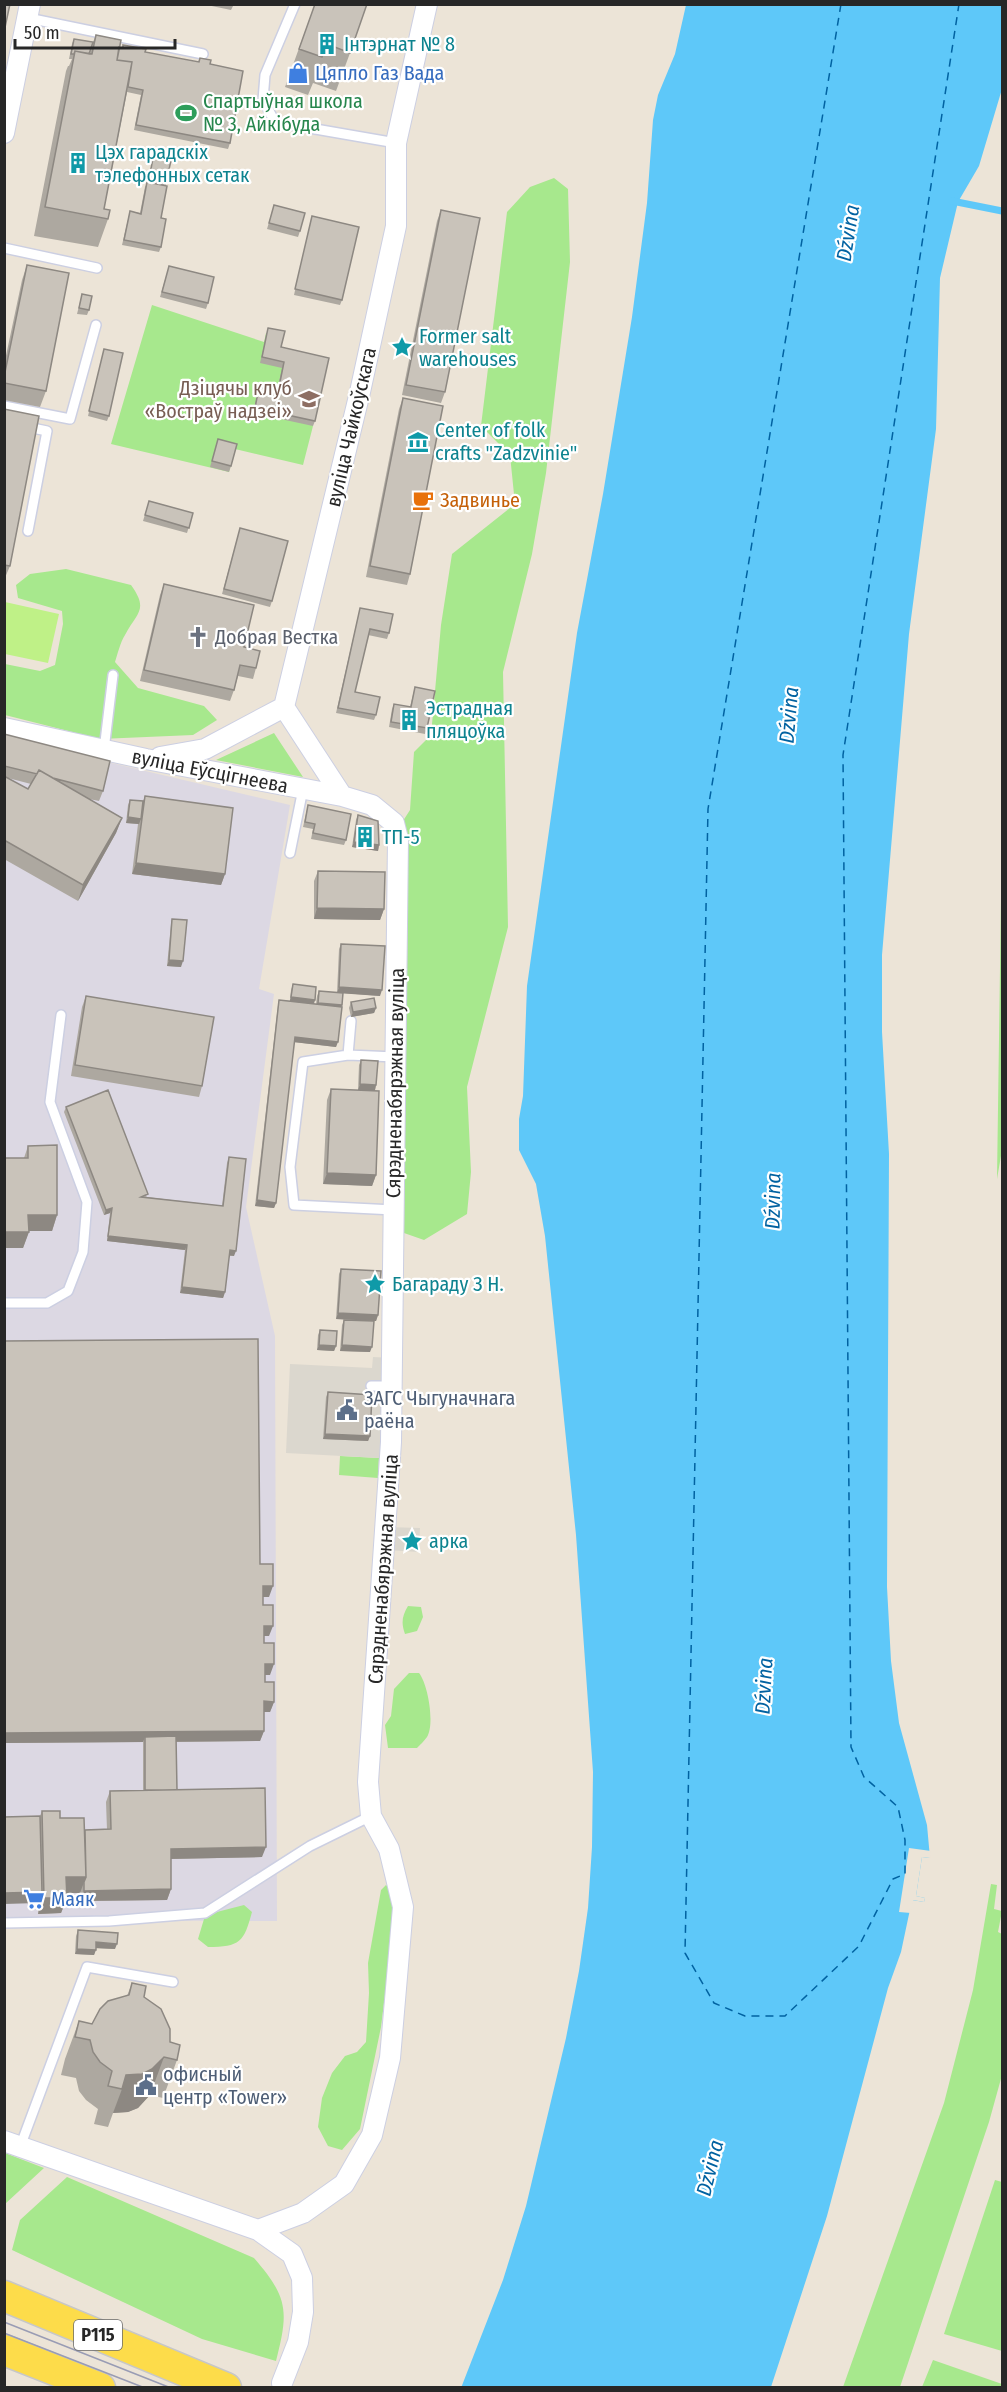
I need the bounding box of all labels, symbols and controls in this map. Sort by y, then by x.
scale bar [15,12,176,50]
text: 50 m [24,22,60,44]
building icon: Інтэрнат № 8 [315,32,339,56]
place label: Інтэрнат № 8 [344,32,455,56]
shop icon: Цяпло Газ Вада [286,61,310,85]
place label: Цяпло Газ Вада [315,61,444,85]
place label: Спартыўная школа № 3, Айкібуда [203,89,363,136]
sports icon: Спартыўная школа № 3, Айкібуда [174,101,198,125]
place label: Цэх гарадскіх тэлефонных сетак [95,140,250,187]
building icon: Цэх гарадскіх тэлефонных сетак [66,151,90,175]
water label: Dźvina [831,203,865,263]
place label: Former salt warehouses [419,324,516,371]
place icon: Former salt warehouses [390,335,414,359]
street label: вуліца Чайкоўскага [321,345,381,509]
place label: Дзіцячы клуб «Востраў надзеі» [145,376,292,423]
school or university icon: Дзіцячы клуб «Востраў надзеі» [297,387,321,411]
place label: Center of folk crafts "Zadzvinie" [435,418,577,465]
museum icon: Center of folk crafts "Zadzvinie" [406,430,430,454]
cafe icon: Задвинье [411,488,435,512]
place label: Задвинье [440,488,520,512]
church icon: Добрая Вестка [186,625,210,649]
place label: Добрая Вестка [214,625,338,649]
water label: Dźvina [774,686,804,744]
place label: Эстрадная пляцоўка [426,696,513,743]
building icon: Эстрадная пляцоўка [397,708,421,732]
street label: вуліца Еўсцігнеева [130,744,290,798]
building icon: ТП-5 [353,825,377,849]
place label: ТП-5 [382,825,420,849]
street label: Сярэдненабярэжная вуліца [381,968,409,1198]
water label: Dźvina [760,1172,786,1230]
place icon: Багараду З Н. [363,1272,387,1296]
place label: Багараду З Н. [392,1272,504,1296]
place label: ЗАГС Чыгуначнага раёна [364,1386,515,1433]
public building icon: ЗАГС Чыгуначнага раёна [335,1398,359,1422]
street label: Сярэдненабярэжная вуліца [363,1453,403,1685]
place icon: арка [400,1529,424,1553]
place label: арка [429,1529,468,1553]
water label: Dźvina [750,1657,778,1715]
supermarket icon: Маяк [22,1887,46,1911]
place label: Маяк [51,1887,95,1911]
place label: офисный центр «Tower» [163,2062,287,2109]
public building icon: офисный центр «Tower» [134,2073,158,2097]
water label: Dźvina [691,2137,729,2199]
road number: Р115 [74,2320,122,2350]

